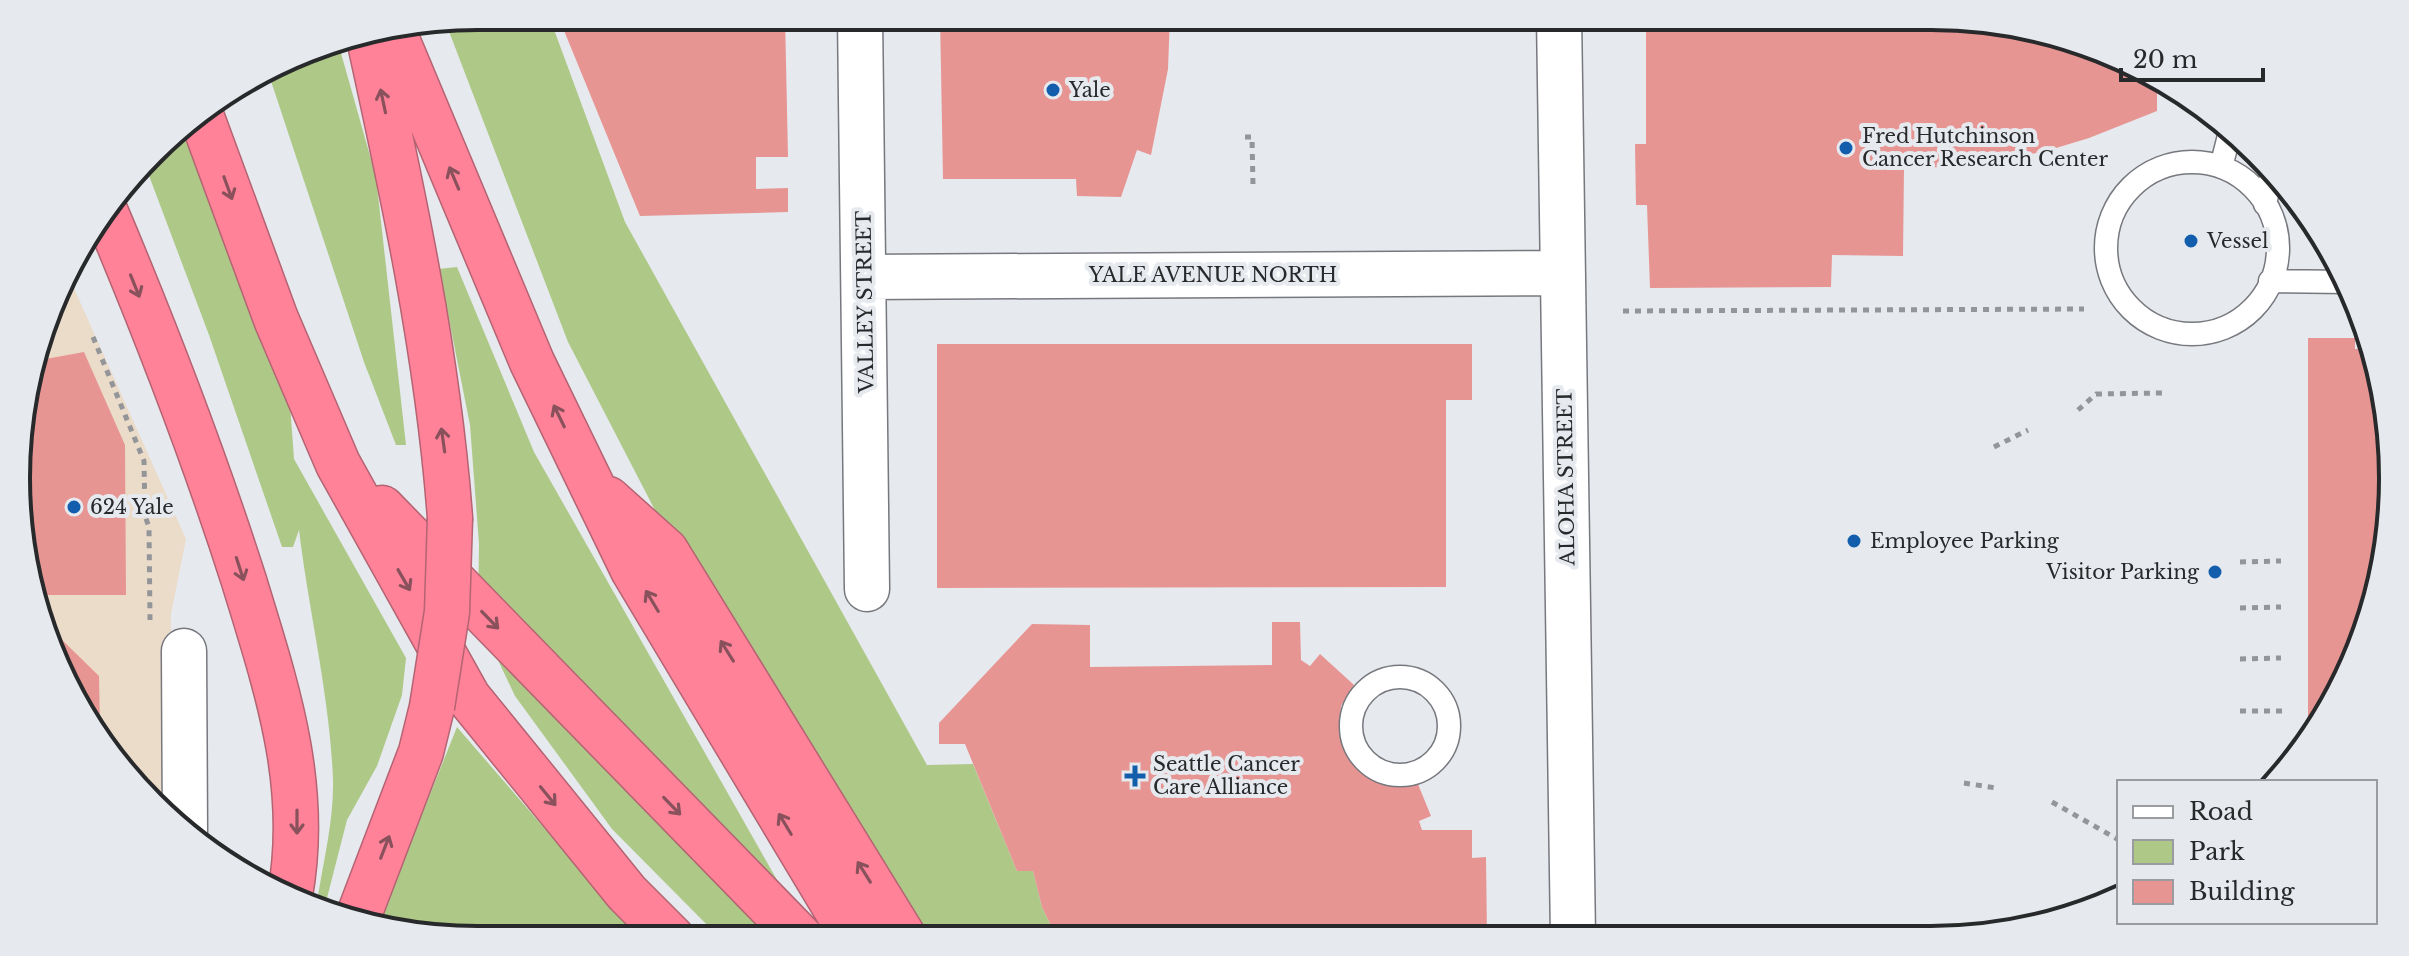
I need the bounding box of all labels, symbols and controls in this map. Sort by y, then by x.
scale bar [2121,32,2263,82]
text: 20 m [2133,45,2198,74]
place label: Yale [1068,78,1111,102]
marker: Yale [1044,81,1062,99]
one-way arrow [375,89,390,115]
place label: Fred Hutchinson Cancer Research Center [1862,124,2108,171]
marker: Fred Hutchinson Cancer Research Center [1837,139,1855,157]
one-way arrow [446,166,460,191]
one-way arrow [222,175,236,200]
street label: VALLEY STREET [851,211,879,394]
place label: Vessel [2206,229,2269,253]
marker: Vessel [2182,232,2200,250]
street label: YALE AVENUE NORTH [1088,263,1337,287]
one-way arrow [129,273,143,297]
street label: ALOHA STREET [1552,388,1580,567]
one-way arrow [550,405,565,428]
one-way arrow [435,428,450,453]
place label: 624 Yale [90,495,174,519]
marker: 624 Yale [65,498,83,516]
place label: Employee Parking [1870,529,2060,553]
marker: Employee Parking [1845,532,1863,550]
one-way arrow [233,556,248,582]
place label: Visitor Parking [2045,560,2200,584]
marker: Visitor Parking [2206,563,2224,581]
one-way arrow [396,568,412,591]
one-way arrow [644,590,660,613]
one-way arrow [481,610,500,630]
one-way arrow [719,640,735,663]
place label: Seattle Cancer Care Alliance [1153,752,1300,799]
marker: Seattle Cancer Care Alliance [1124,765,1146,787]
legend [2117,780,2377,924]
one-way arrow [539,785,556,806]
one-way arrow [662,796,681,815]
text: Road [2189,797,2253,826]
one-way arrow [289,808,305,835]
one-way arrow [777,813,793,836]
one-way arrow [379,835,393,860]
text: Park [2189,837,2245,866]
one-way arrow [855,862,872,884]
text: Building [2189,877,2295,906]

